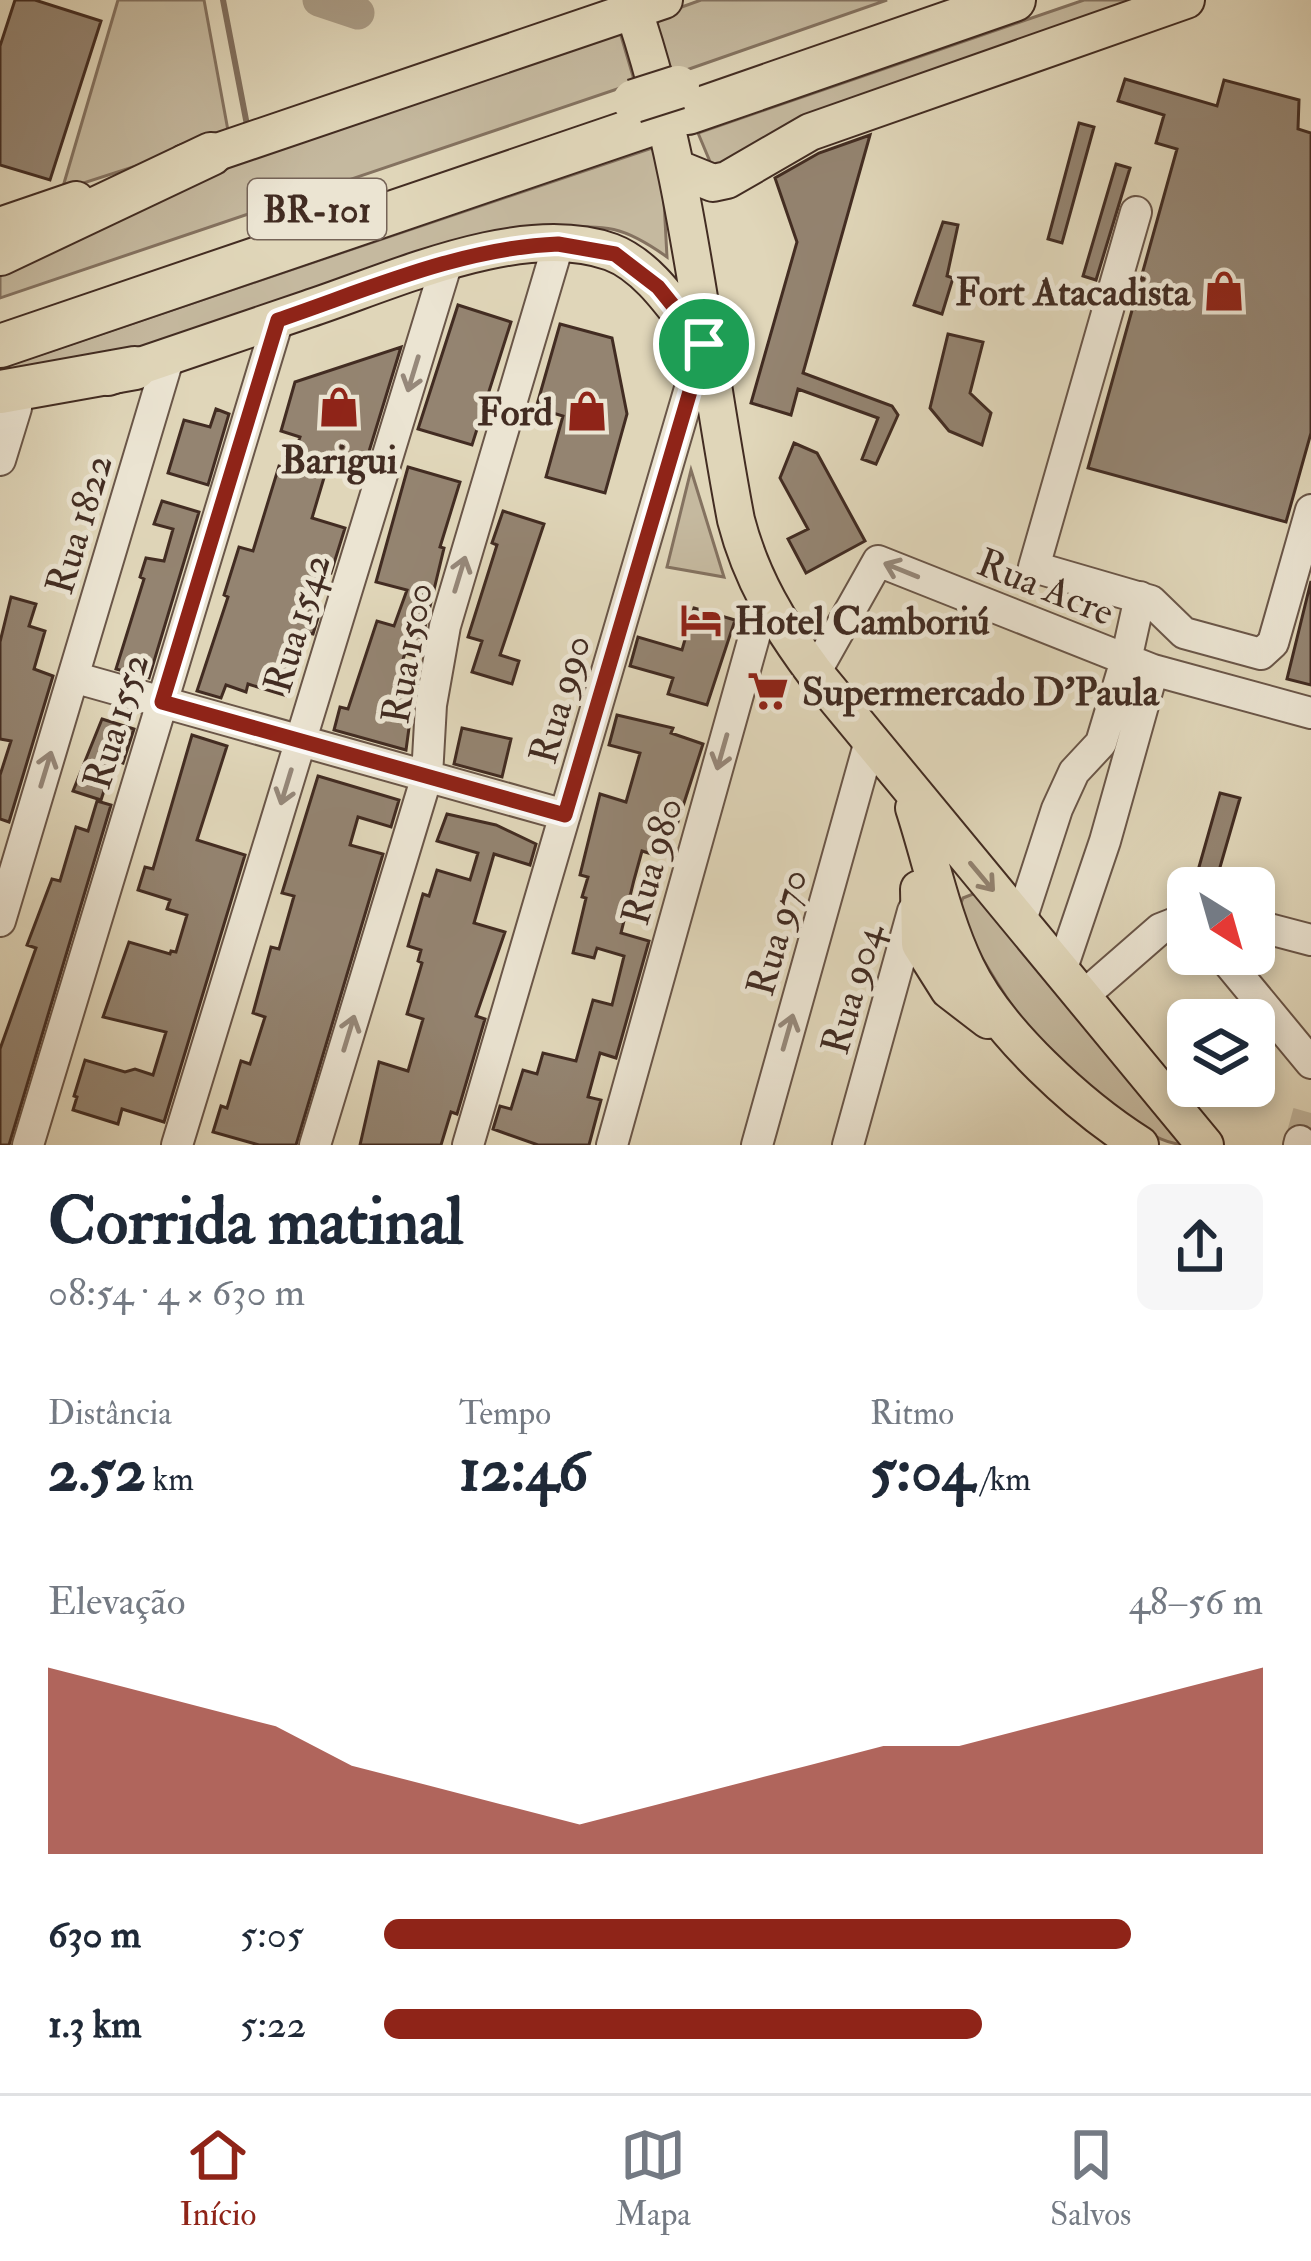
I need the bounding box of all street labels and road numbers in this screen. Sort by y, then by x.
road number: BR-101 [248,179,386,239]
street label: Rua 1822 [35,449,124,600]
street label: Rua Acre [970,538,1121,637]
street label: Rua 1542 [253,548,342,699]
street label: Rua 1500 [371,579,444,728]
street label: Rua 990 [519,629,602,770]
street label: Rua 1552 [73,647,160,795]
street label: Rua 980 [611,792,694,931]
street label: Rua 970 [736,863,819,1002]
street label: Rua 904 [811,917,895,1060]

